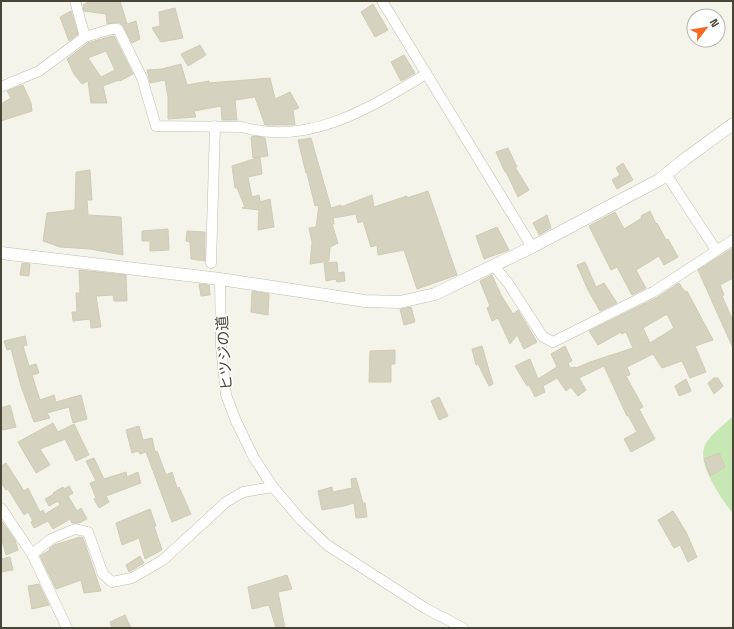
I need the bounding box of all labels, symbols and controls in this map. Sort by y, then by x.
north arrow [686,8,726,48]
text: N [707,16,722,30]
street label: ヒツジの道 [212,315,236,391]

